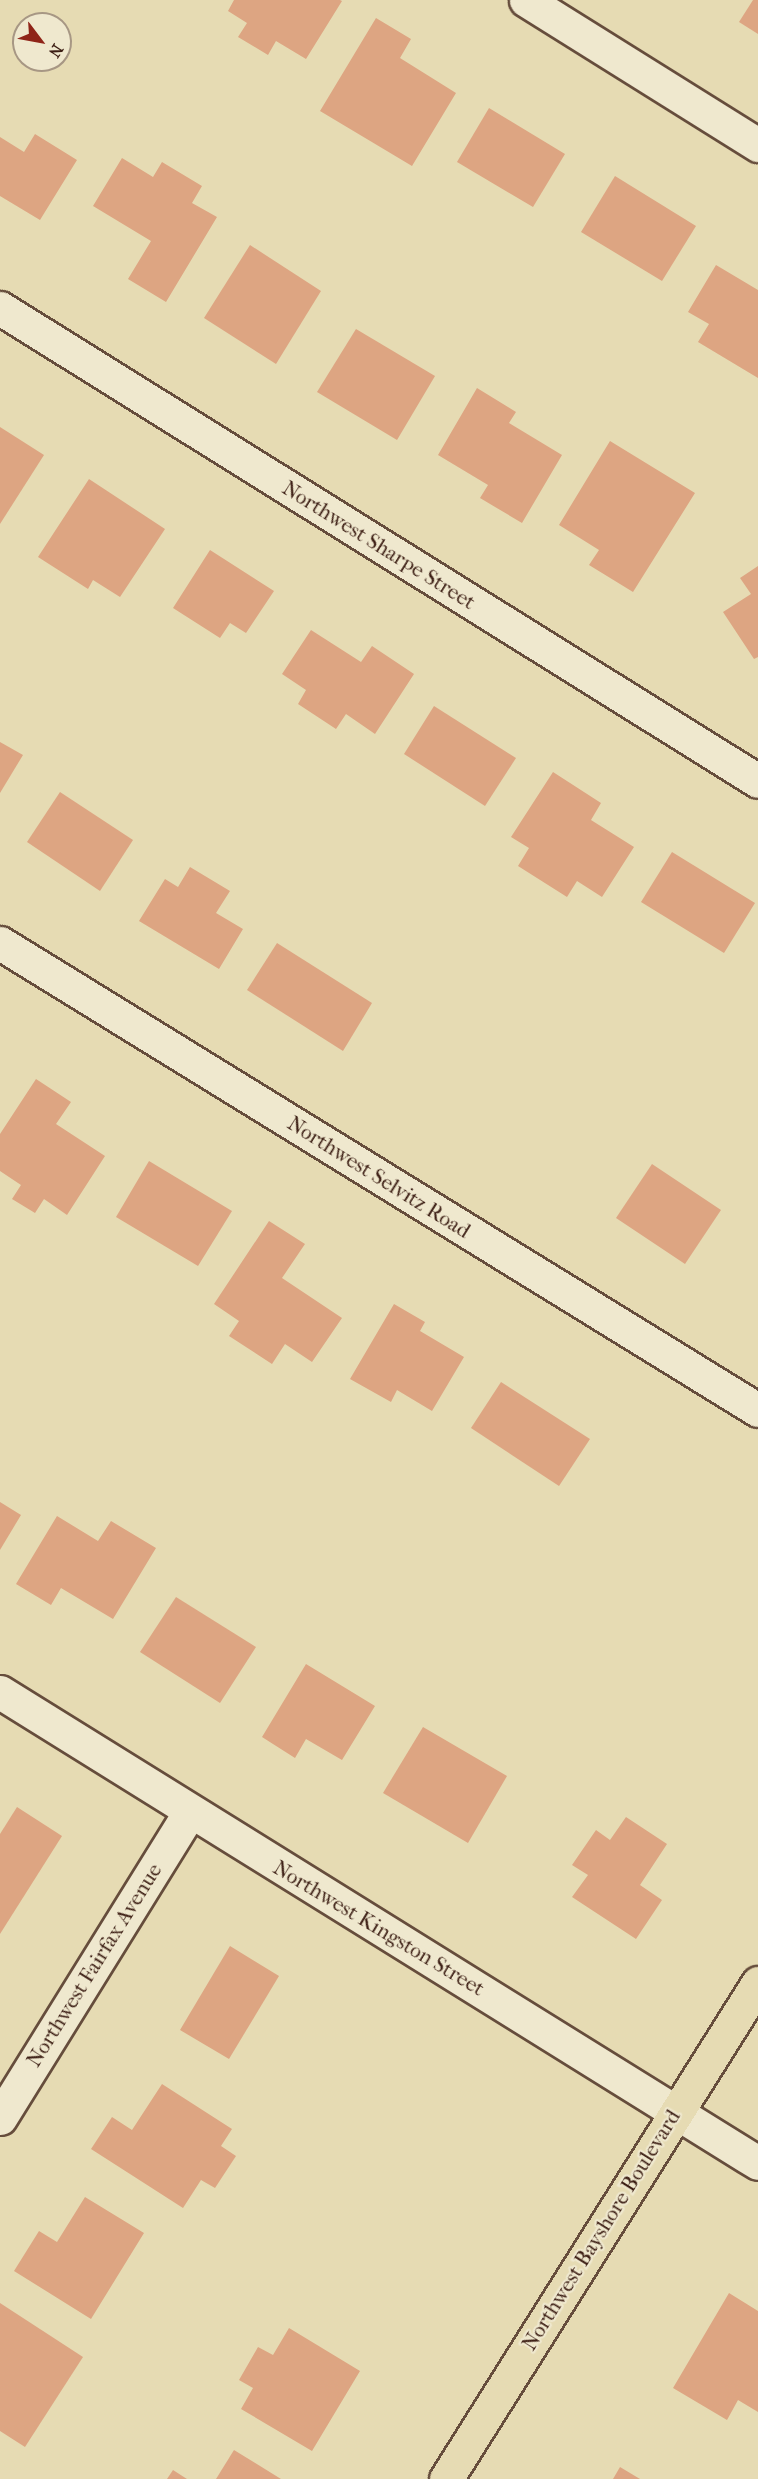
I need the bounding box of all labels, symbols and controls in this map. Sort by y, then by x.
north arrow [12,12,72,72]
text: N [45,41,67,61]
street label: Northwest Sharpe Street [278,475,480,615]
street label: Northwest Selvitz Road [283,1111,475,1243]
street label: Northwest Kingston Street [269,1855,489,2001]
street label: Northwest Fairfax Avenue [21,1859,167,2071]
street label: Northwest Bayshore Boulevard [516,2105,686,2355]

